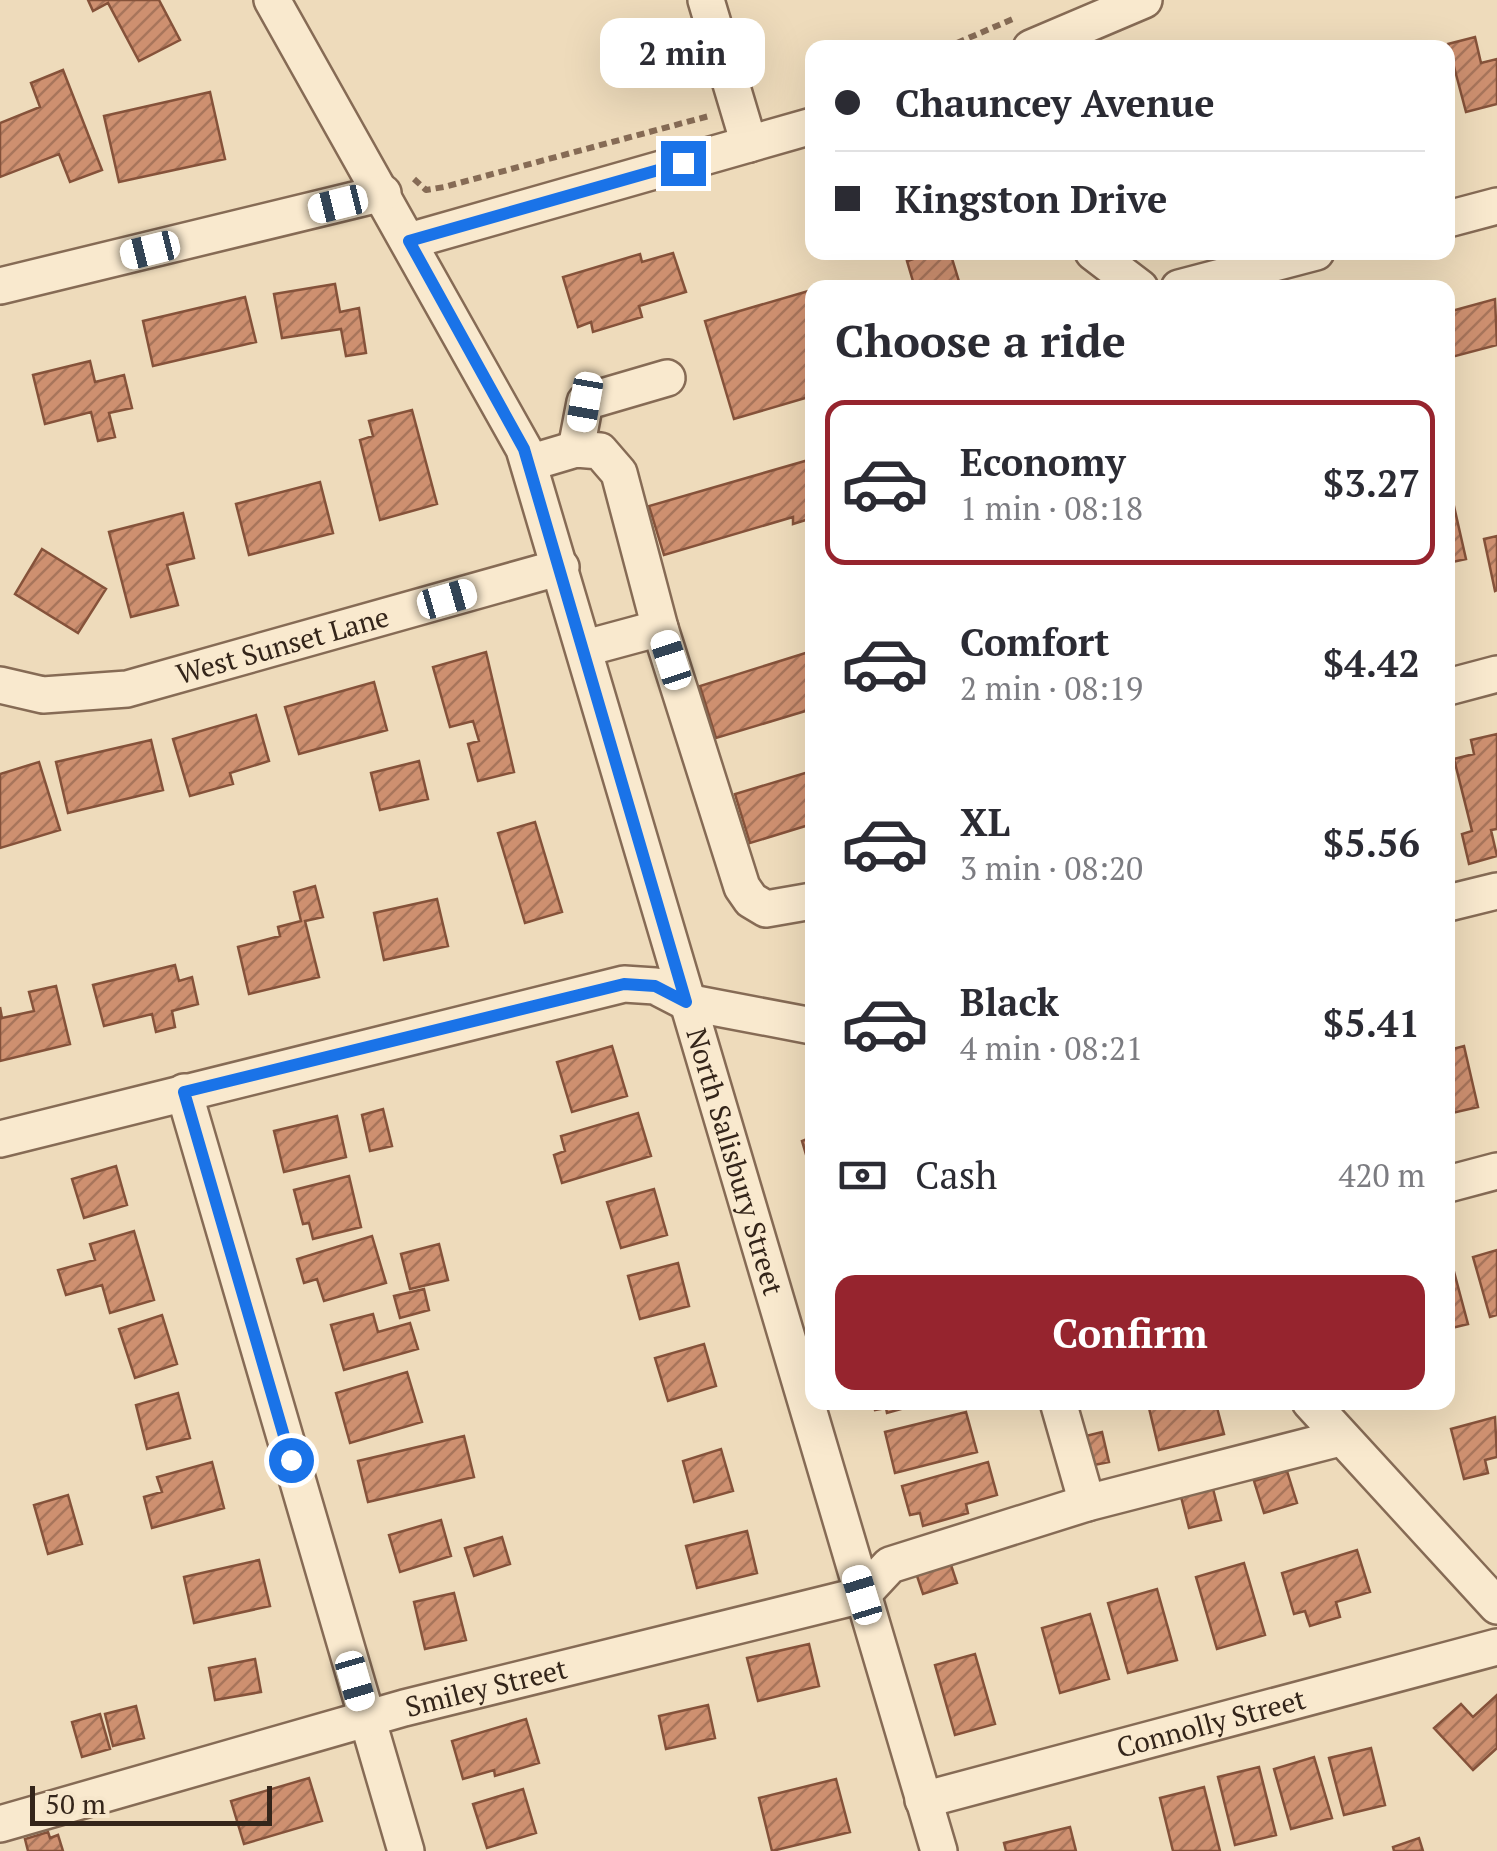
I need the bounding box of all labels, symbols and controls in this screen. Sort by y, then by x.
callout: 2 min [600,18,766,88]
text: 2 min [639,32,726,74]
text: Chauncey Avenue [895,78,1215,128]
route end [661,141,706,186]
text: Kingston Drive [895,174,1167,224]
car [305,182,371,226]
car [117,228,183,272]
text: Choose a ride [835,310,1126,370]
car [565,370,605,434]
text: Economy [960,437,1126,487]
icon: car [840,438,930,528]
text: $3.27 [1323,458,1420,508]
text: 1 min · 08:18 [960,487,1143,529]
car [414,576,480,622]
street label: West Sunset Lane [172,597,393,692]
text: Comfort [960,617,1109,667]
icon: car [840,618,930,708]
car [647,627,695,693]
text: $4.42 [1323,638,1420,688]
text: 2 min · 08:19 [960,667,1143,709]
text: XL [960,797,1010,847]
icon: car [840,798,930,888]
text: $5.56 [1323,818,1420,868]
text: 3 min · 08:20 [960,847,1143,889]
text: Black [960,977,1059,1027]
icon: car [840,978,930,1068]
text: $5.41 [1323,998,1420,1048]
street label: North Salisbury Street [678,1023,793,1300]
text: 4 min · 08:21 [960,1027,1143,1069]
icon: cash [835,1148,890,1203]
text: Cash [915,1150,997,1200]
text: 420 m [1338,1154,1425,1196]
button: Confirm [835,1275,1425,1390]
route start [269,1438,314,1483]
car [839,1562,885,1628]
car [332,1648,378,1714]
street label: Smiley Street [401,1649,571,1725]
street label: Connolly Street [1112,1680,1310,1766]
scale bar [30,1781,272,1826]
text: 50 m [45,1785,106,1822]

